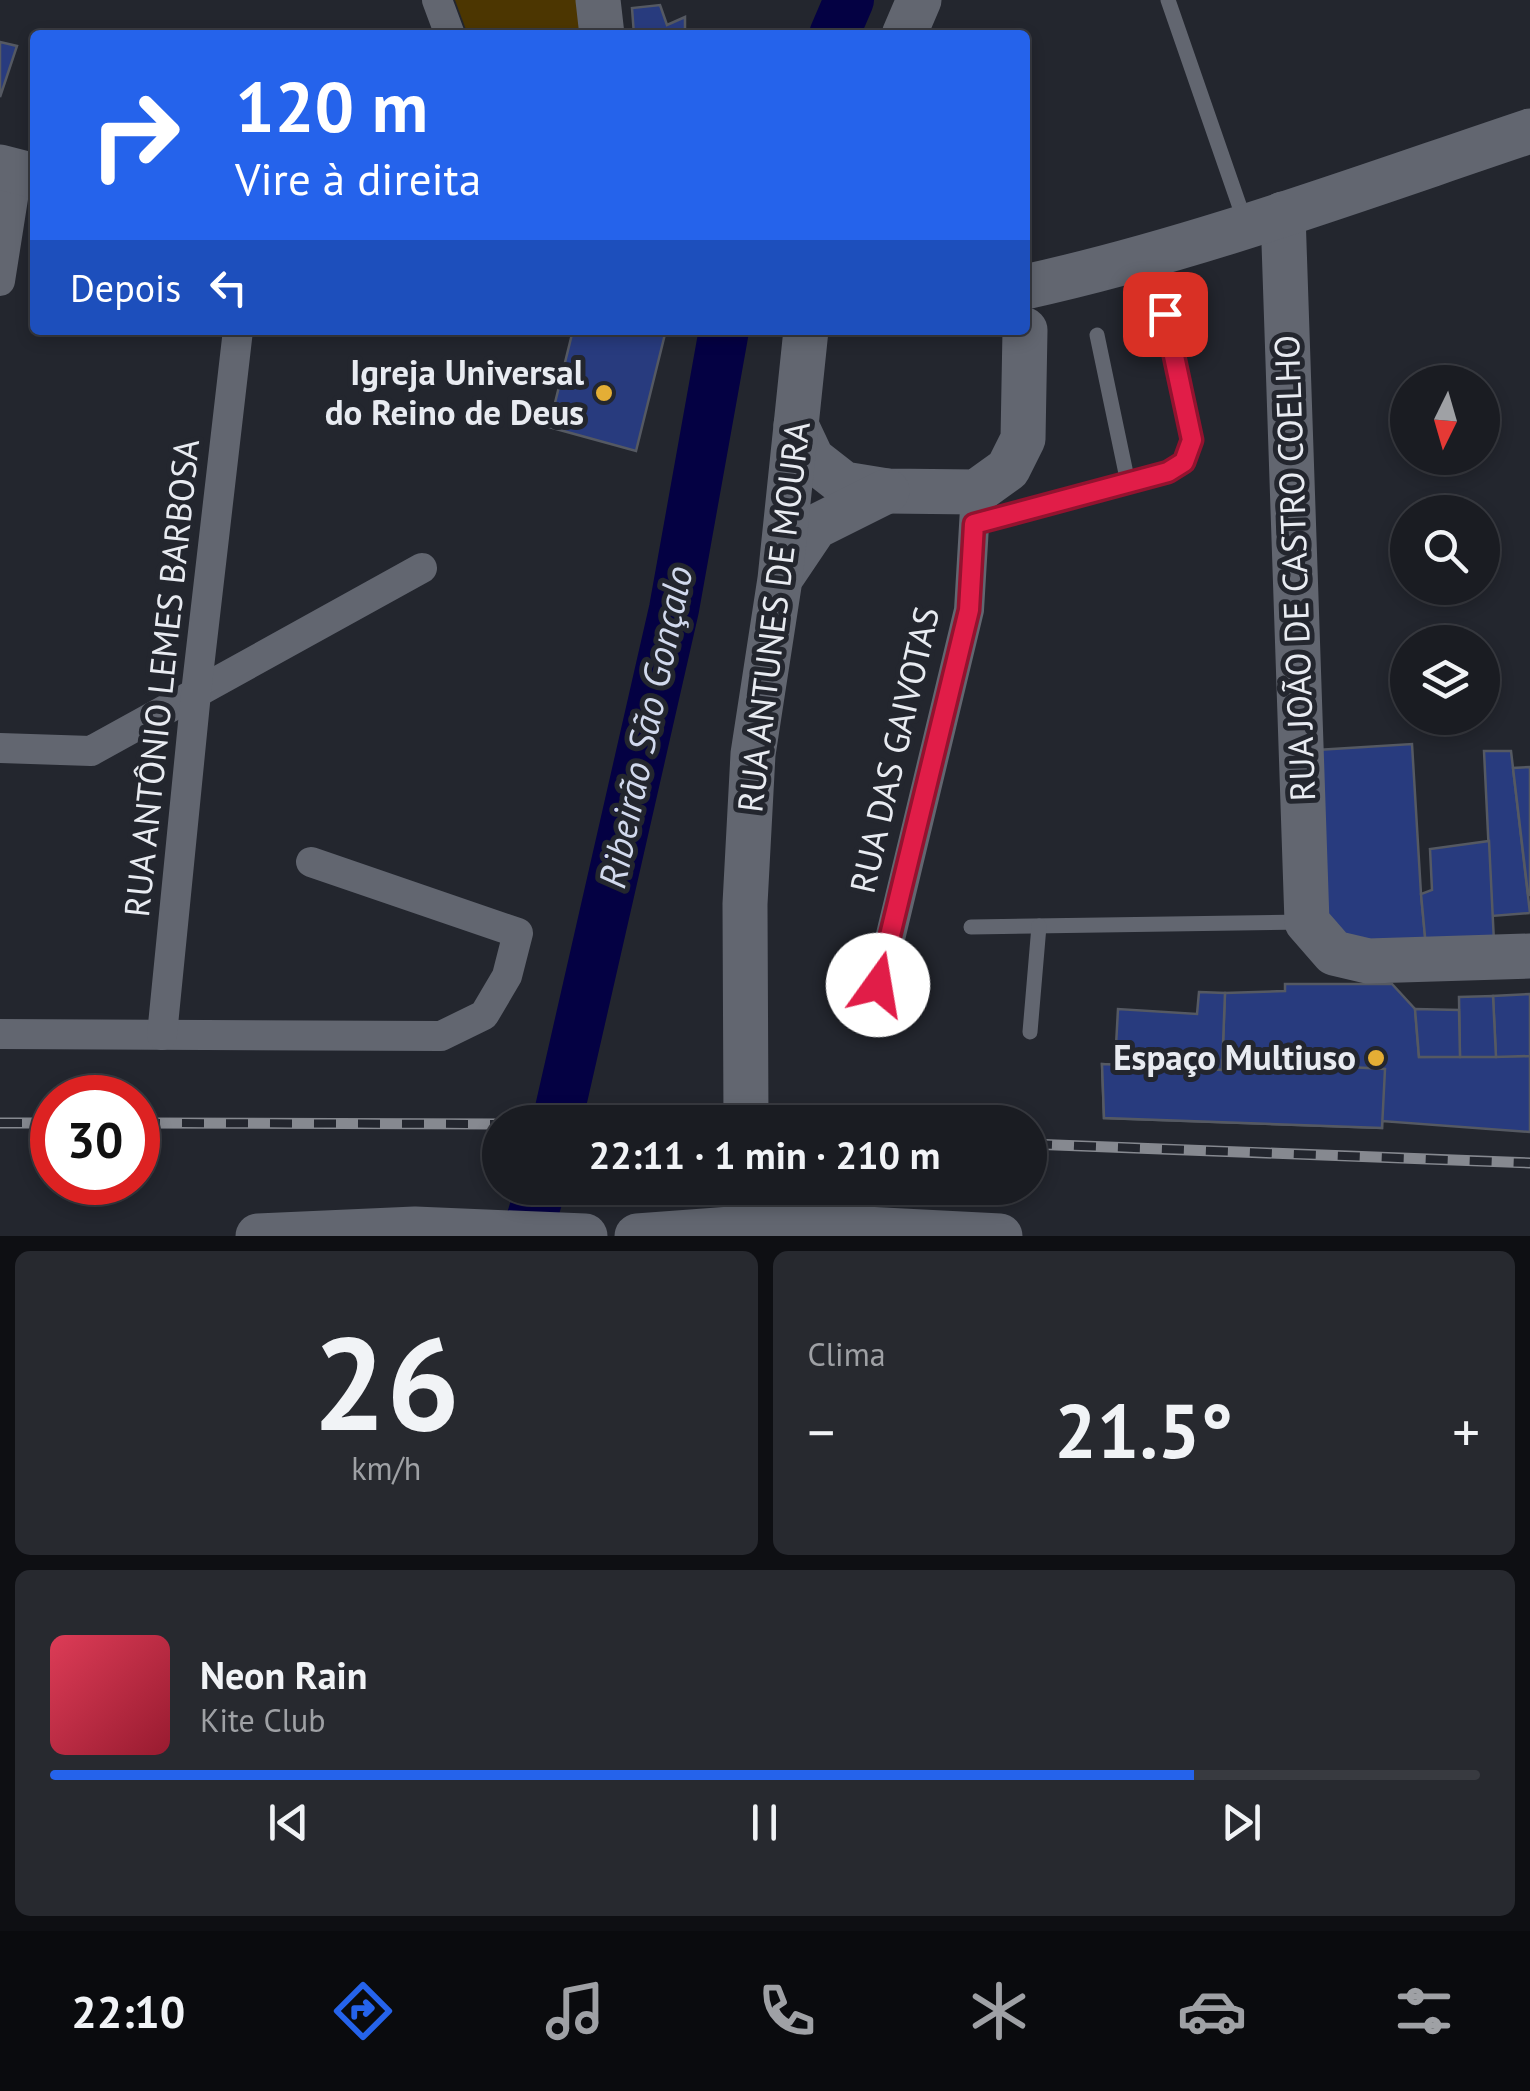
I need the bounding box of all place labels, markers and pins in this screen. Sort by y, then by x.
pin [1123,272,1208,357]
place label: Igreja Universal do Reino de Deus [325,349,585,435]
marker: Igreja Universal do Reino de Deus [593,382,615,404]
place label: Espaço Multiuso [1113,1034,1356,1080]
marker: Espaço Multiuso [1365,1047,1387,1069]

